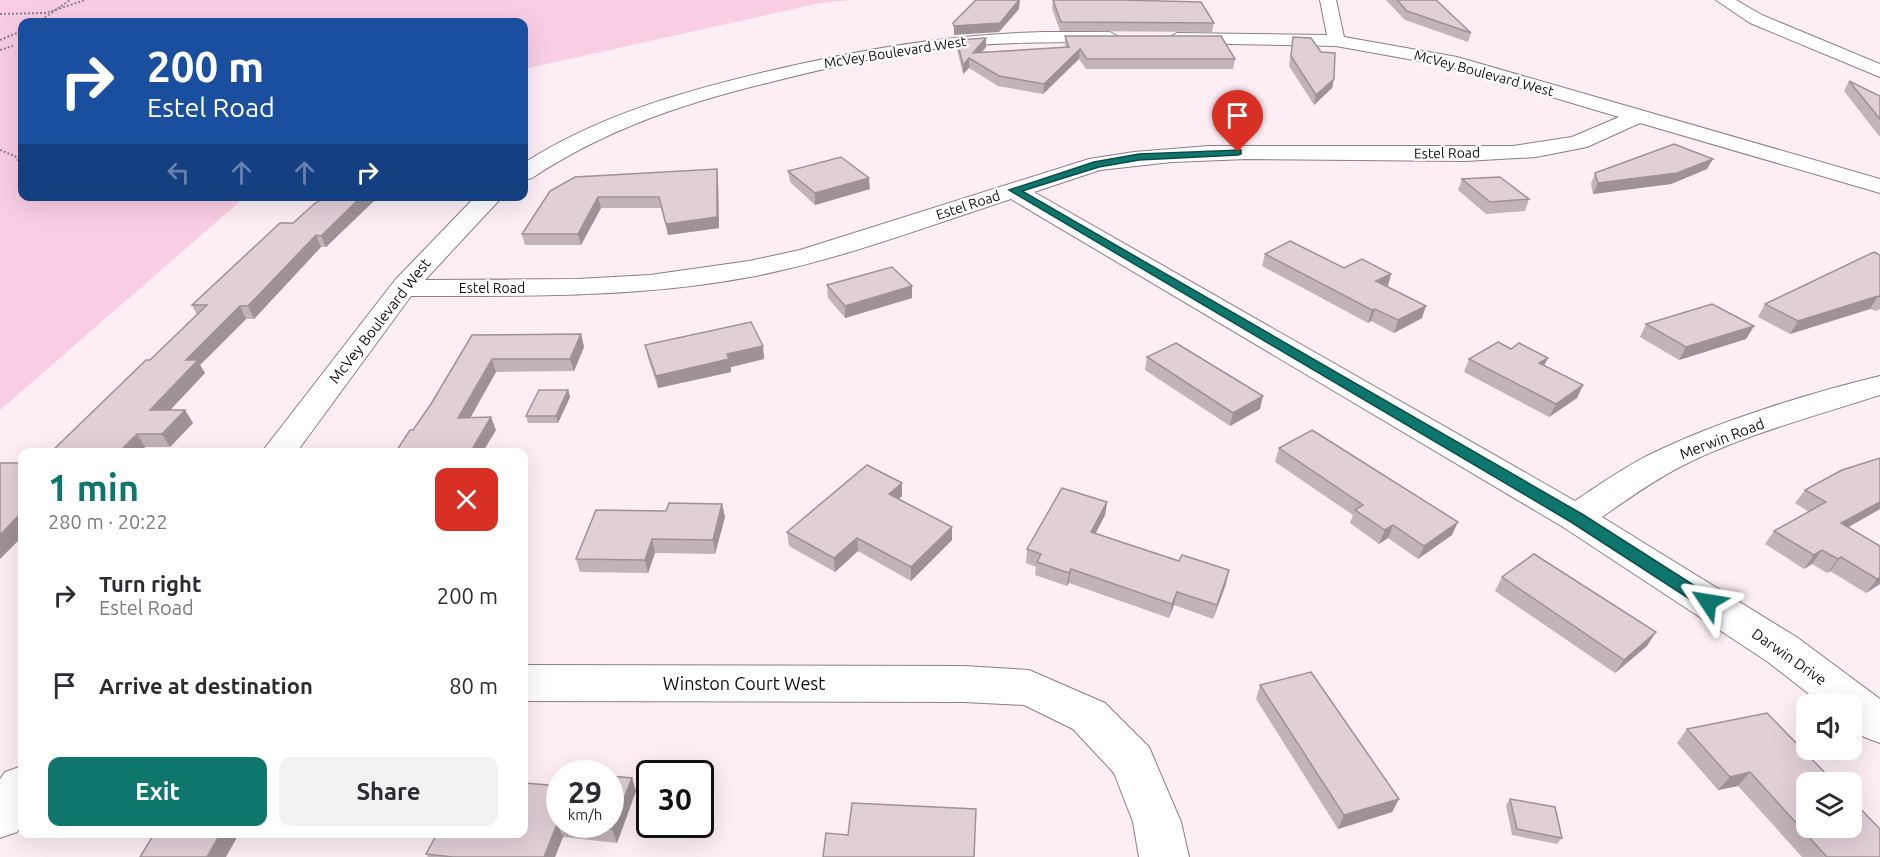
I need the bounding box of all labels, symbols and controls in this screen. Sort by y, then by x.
street label: McVey Boulevard West [823,33,968,71]
icon: right [48,42,126,120]
text: 200 m [147,43,264,90]
street label: McVey Boulevard West [1412,47,1556,99]
pin [1212,90,1263,152]
text: Estel Road [147,92,275,122]
icon: arrive [1221,99,1254,132]
street label: Estel Road [1414,144,1480,162]
icon: left [162,156,195,189]
icon: ahead [225,156,258,189]
icon: ahead [288,156,321,189]
icon: right [351,156,384,189]
street label: Estel Road [934,187,1002,223]
street label: McVey Boulevard West [325,255,434,387]
street label: Estel Road [459,280,525,296]
street label: Merwin Road [1677,415,1766,462]
text: 1 min [48,467,139,508]
button: close [435,468,498,531]
text: 280 m · 20:22 [48,510,168,533]
position arrow [1676,570,1740,634]
text: Turn right [99,571,201,596]
icon: right [48,579,81,612]
text: 200 m [437,583,498,608]
text: Estel Road [99,596,194,619]
street label: Darwin Drive [1749,625,1830,689]
icon: arrive [48,669,81,702]
text: Arrive at destination [99,673,313,698]
text: 80 m [449,673,498,698]
street label: Winston Court West [663,673,825,693]
map controls [1796,694,1862,838]
button: sound [1796,694,1862,760]
button: Exit [48,757,267,826]
button: Share [279,757,498,826]
speed limit sign: 30 [636,760,714,838]
button: layers [1796,772,1862,838]
text: 29 [568,775,602,809]
text: km/h [568,806,602,823]

